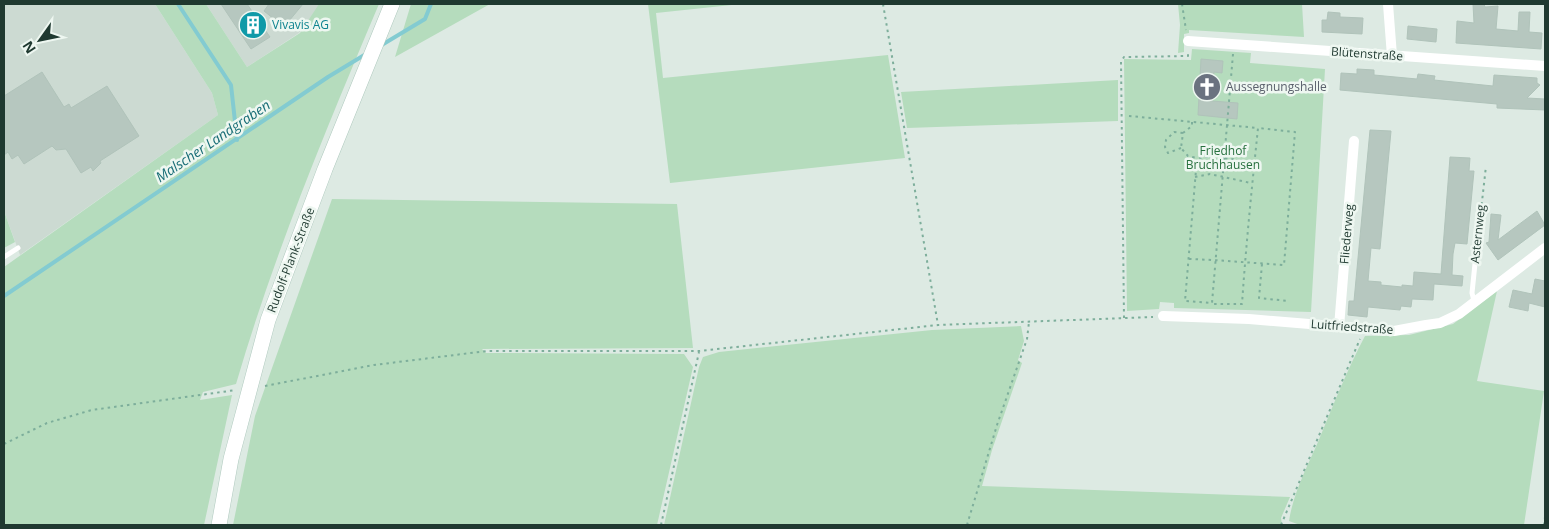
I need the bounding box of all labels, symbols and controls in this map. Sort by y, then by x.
building icon: Vivavis AG [238,10,268,40]
north arrow [15,15,65,65]
place label: Vivavis AG [272,16,329,33]
text: N [18,37,40,57]
street label: Blütenstraße [1330,43,1404,65]
church icon: Aussegnungshalle [1192,72,1222,102]
place label: Aussegnungshalle [1226,78,1327,95]
water label: Malscher Landgraben [152,95,274,186]
park label: Friedhof Bruchhausen [1186,142,1260,173]
street label: Fliederweg [1335,203,1358,265]
street label: Asternweg [1466,203,1489,264]
street label: Rudolf-Plank-Straße [263,205,319,315]
street label: Luitfriedstraße [1310,315,1394,338]

